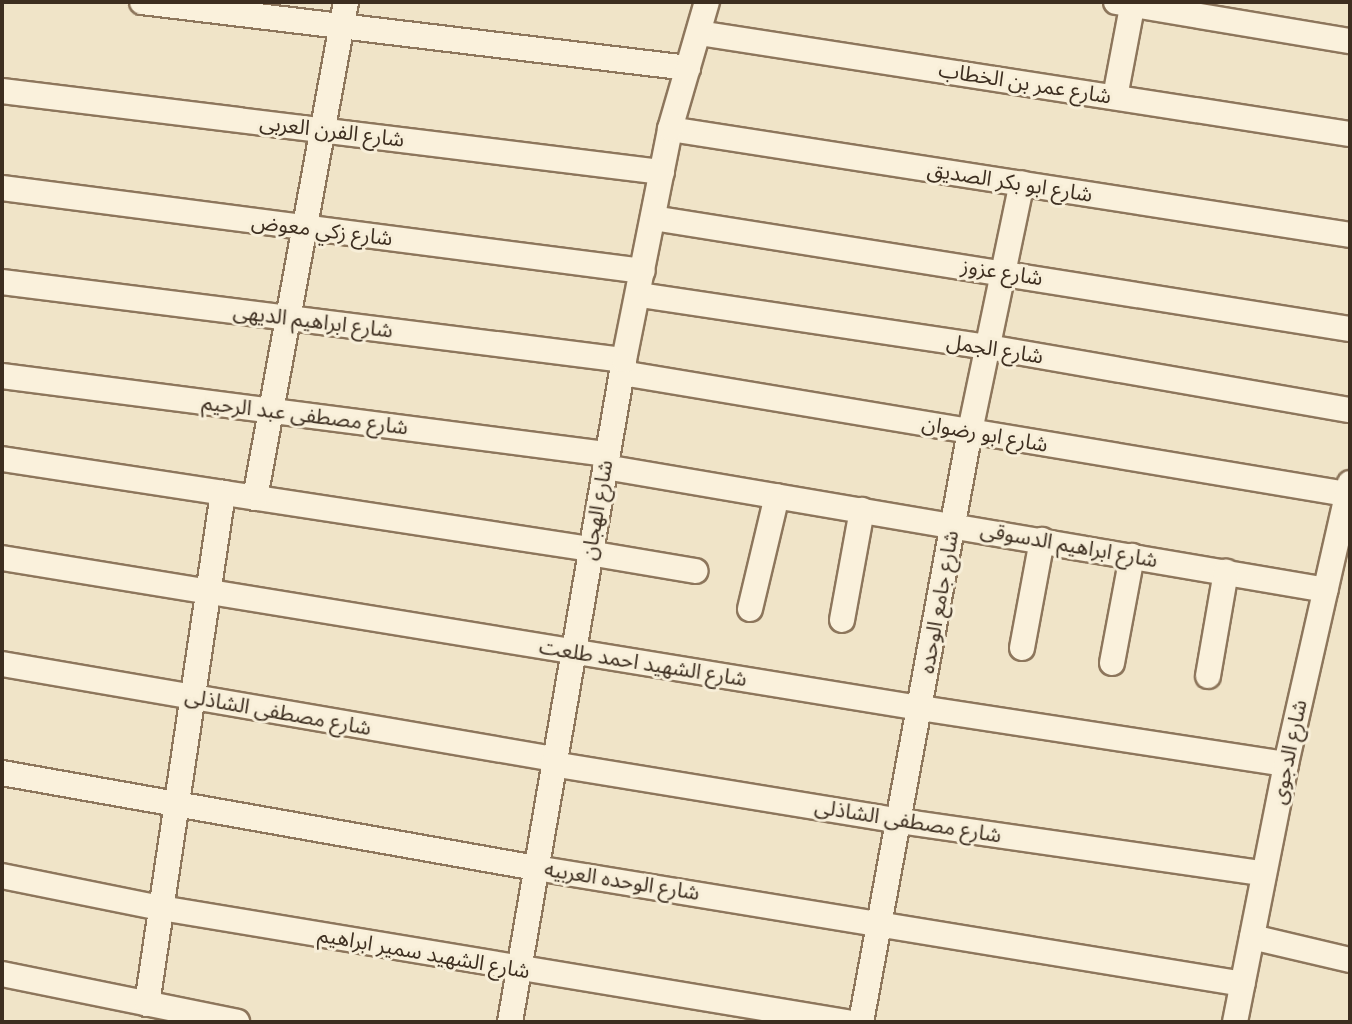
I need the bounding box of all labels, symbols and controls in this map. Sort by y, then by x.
street label: شارع عمر بن الخطاب [937,57,1113,109]
street label: شارع الفرن العربى [258,110,406,152]
street label: شارع ابو بكر الصديق [926,157,1094,207]
street label: شارع زكي معوض [250,209,394,251]
street label: شارع عزوز [959,253,1045,291]
street label: شارع ابراهيم الديهى [232,299,394,343]
street label: شارع الجمل [945,329,1045,369]
street label: شارع مصطفى عبد الرحيم [201,390,409,440]
street label: شارع ابو رضوان [920,411,1050,457]
street label: شارع الهجان [576,458,618,562]
street label: شارع ابراهيم الدسوقى [978,517,1160,573]
street label: شارع جامع الوحده [914,529,964,675]
street label: شارع الشهيد احمد طلعت [537,634,749,692]
street label: شارع مصطفى الشاذلى [183,683,373,741]
street label: شارع الدجوى [1266,697,1312,807]
street label: شارع مصطفى الشاذلى [813,794,1003,848]
street label: شارع الوحده العربيه [543,856,701,906]
street label: شارع الشهيد سمير ابراهيم [316,922,532,984]

